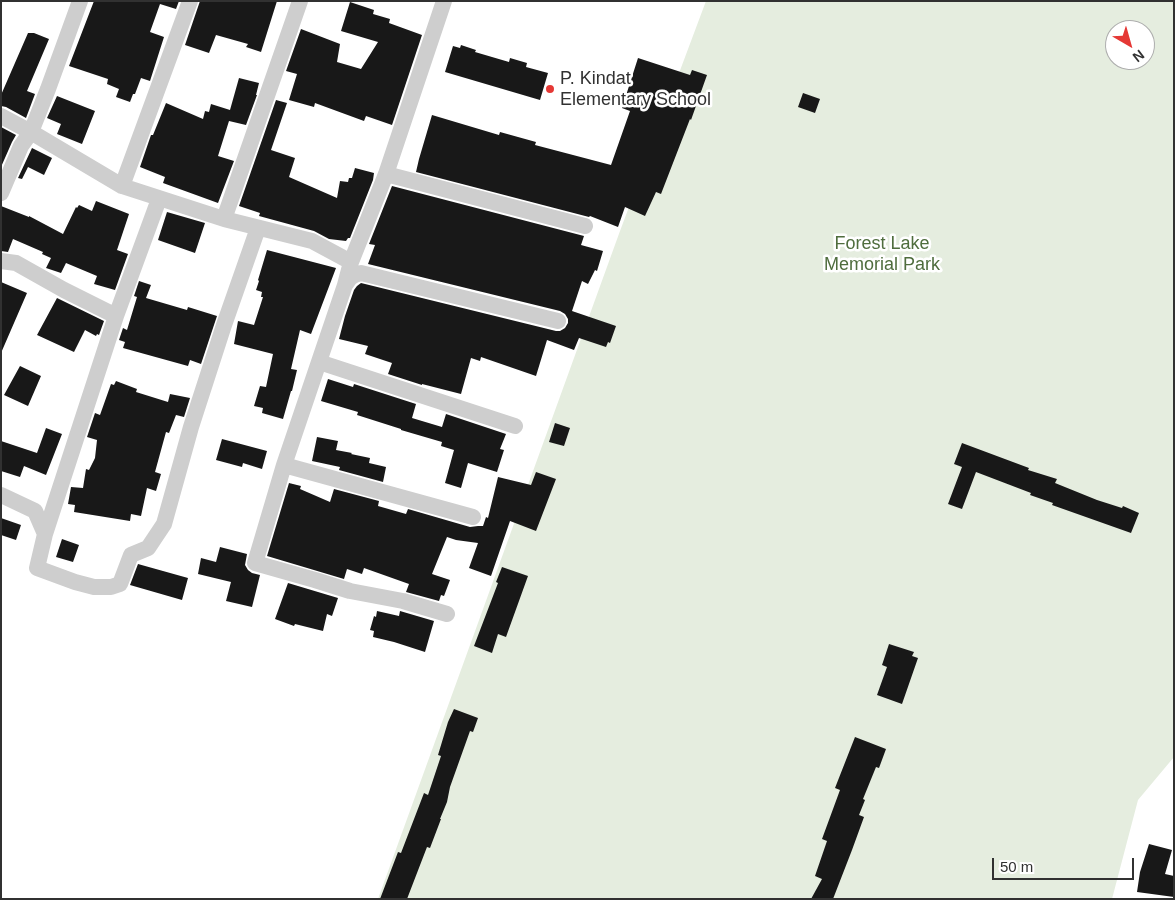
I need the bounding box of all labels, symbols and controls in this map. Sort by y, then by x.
north arrow [1105,20,1155,70]
text: N [1130,47,1148,65]
place label: P. Kindat Elementary School [560,68,711,110]
marker: P. Kindat Elementary School [544,83,556,95]
park label: Forest Lake Memorial Park [824,233,940,276]
scale bar [995,848,1138,880]
text: 50 m [1000,858,1033,875]

